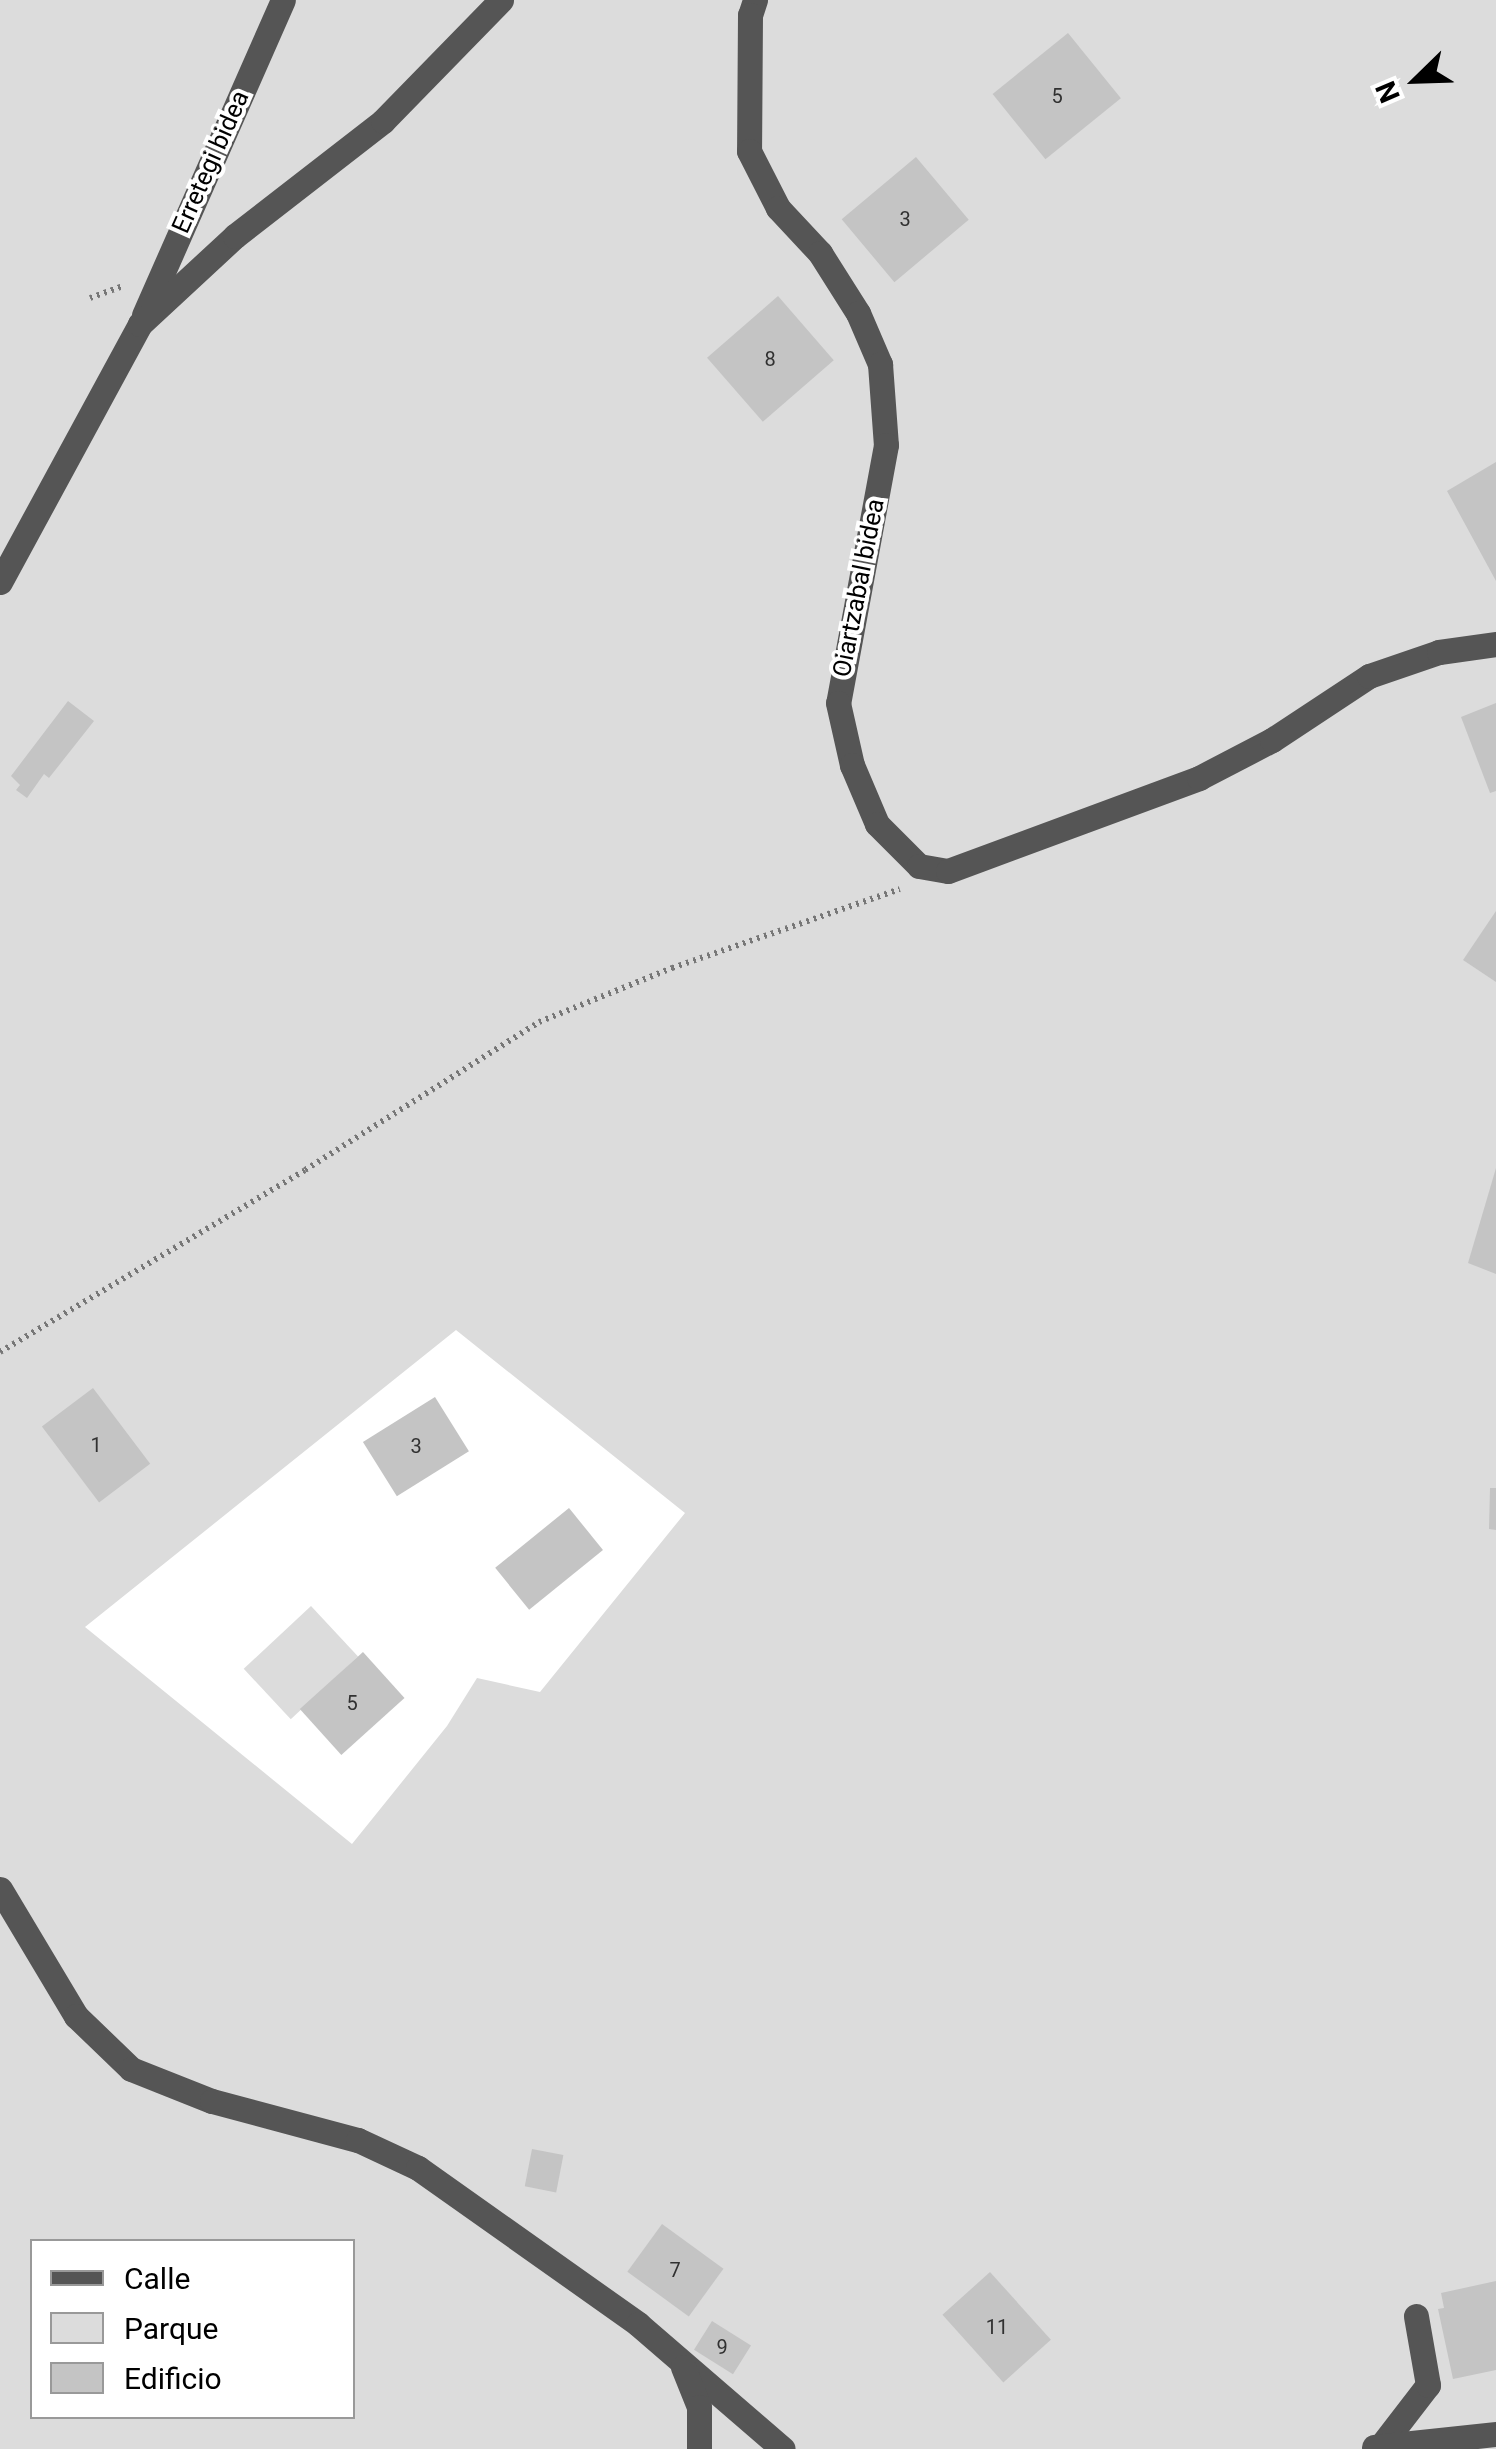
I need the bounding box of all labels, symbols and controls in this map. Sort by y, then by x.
north arrow [1366,30,1466,130]
text: N [1369,76,1407,107]
house number: 5 [1051,84,1063,108]
street label: Erretegi bidea [166,86,256,238]
house number: 3 [899,207,911,231]
house number: 8 [764,347,776,371]
street label: Oiartzabal bidea [827,496,891,680]
house number: 1 [90,1433,102,1457]
house number: 3 [410,1434,422,1458]
house number: 5 [346,1691,358,1715]
legend [30,2239,355,2419]
house number: 7 [669,2258,681,2282]
text: Calle [124,2261,190,2296]
text: Parque [124,2311,218,2346]
house number: 11 [986,2315,1008,2339]
house number: 9 [716,2335,728,2359]
text: Edificio [124,2361,222,2396]

